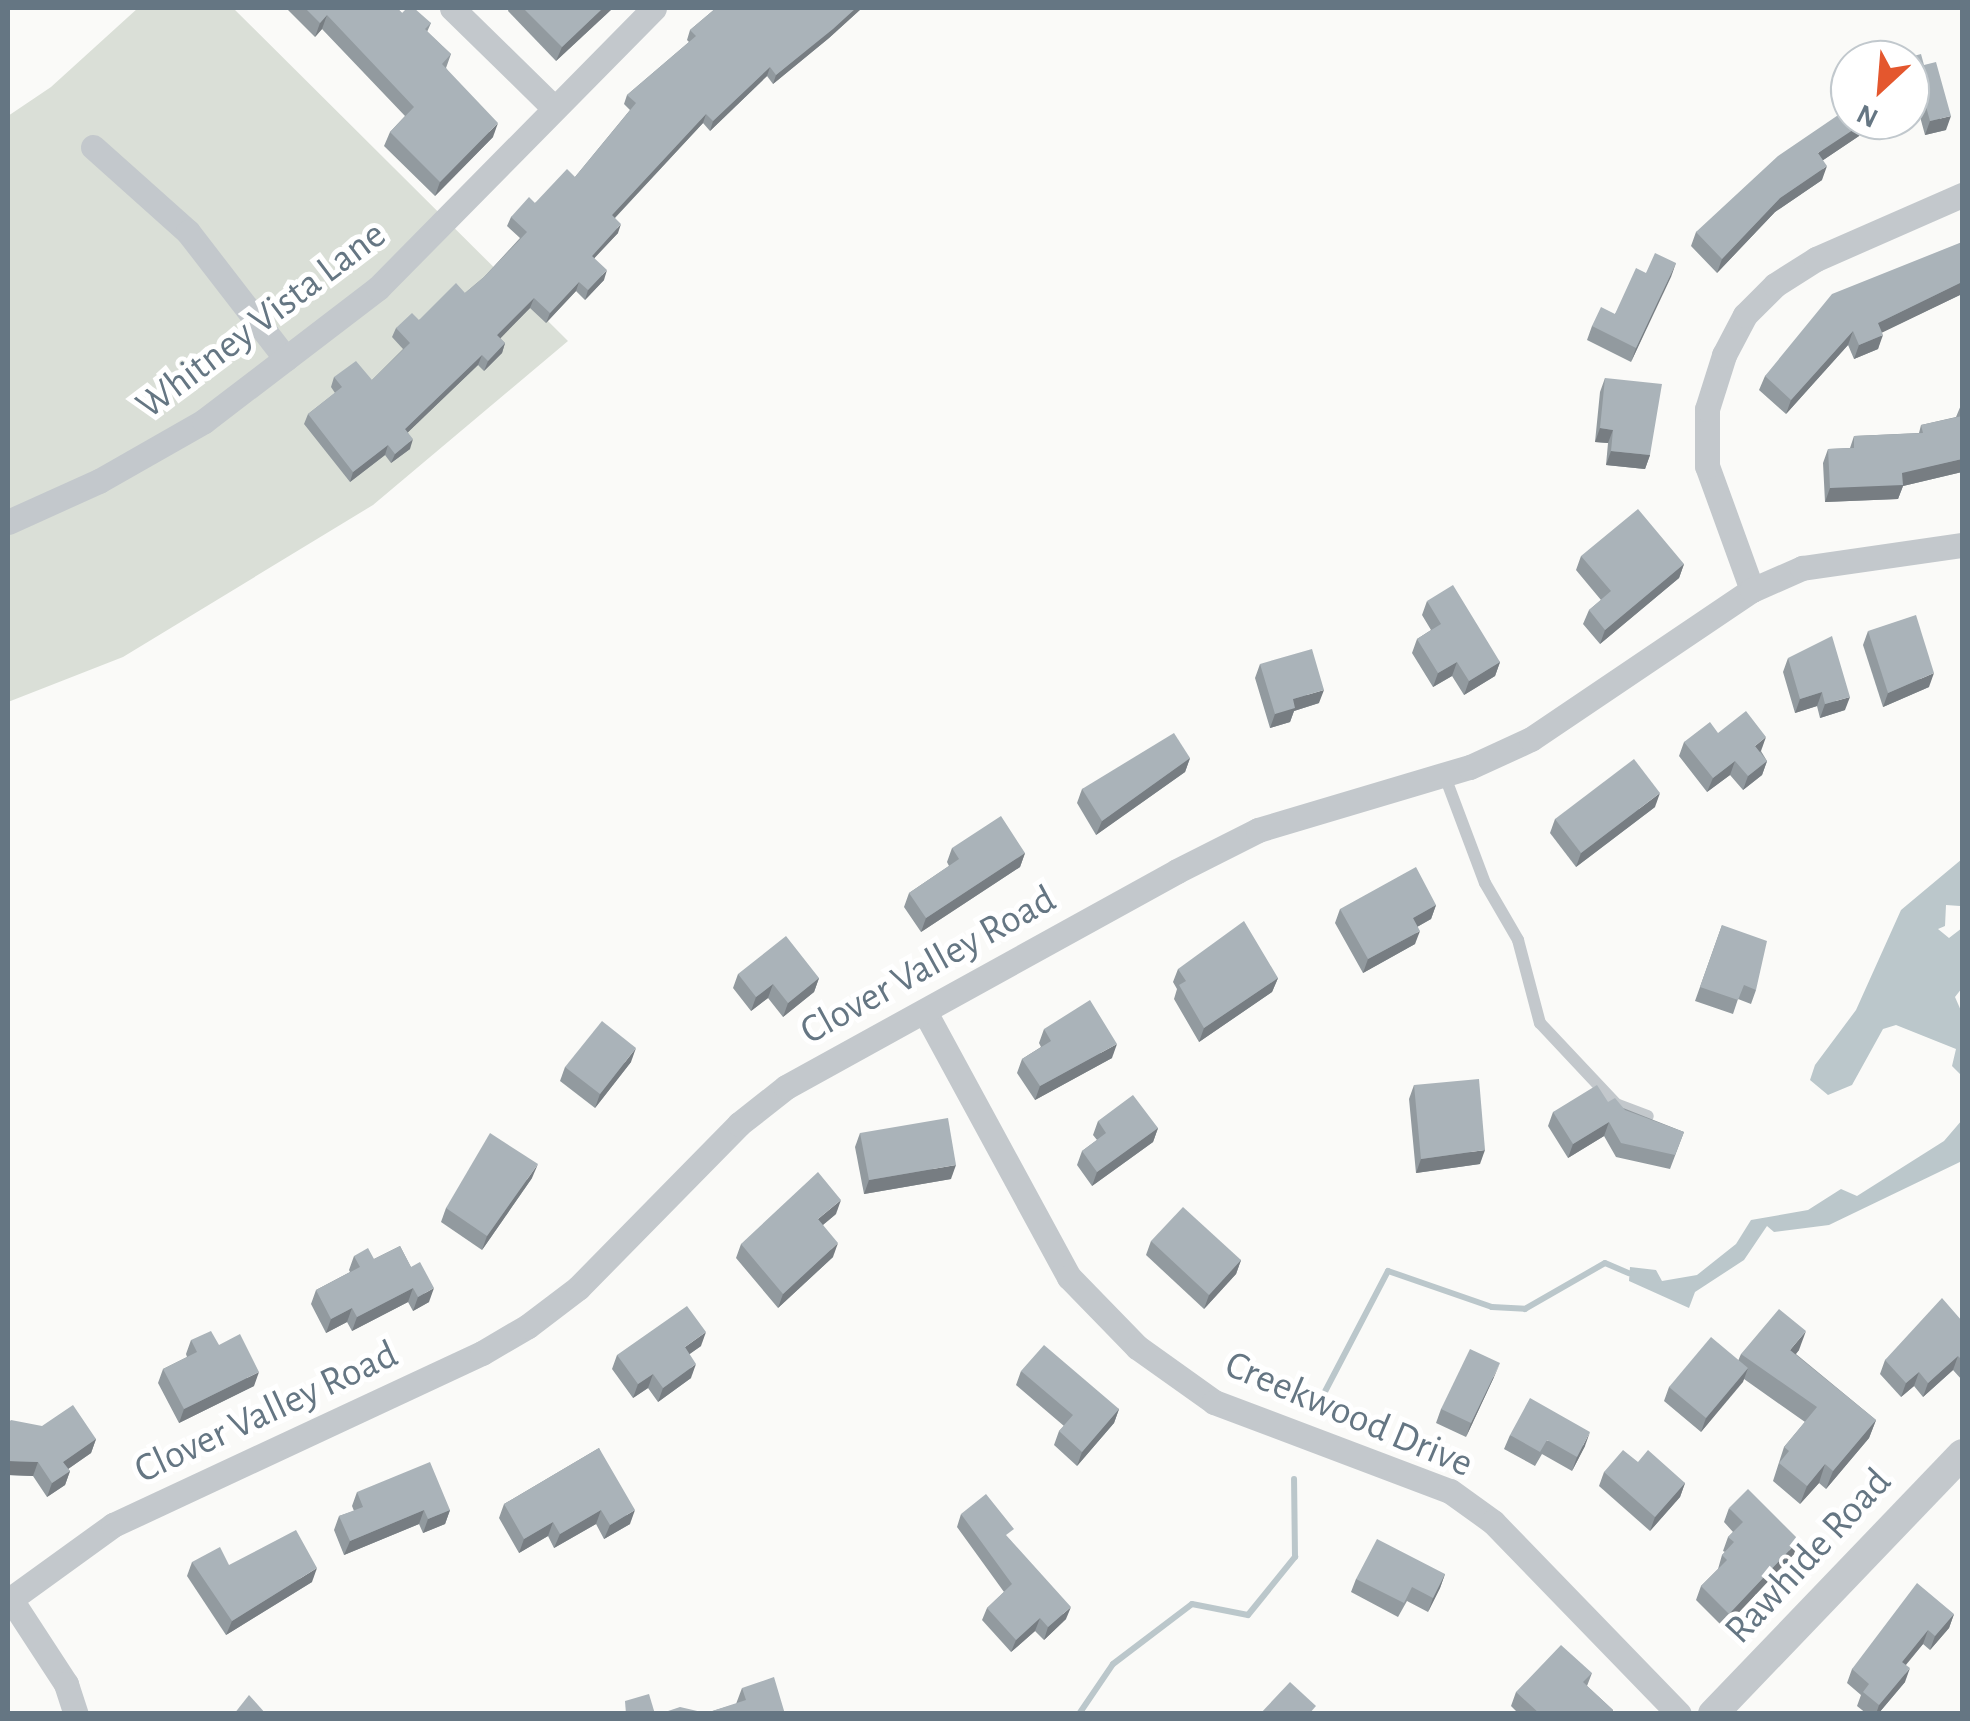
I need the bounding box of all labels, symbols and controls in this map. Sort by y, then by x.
north arrow [1830,40,1930,140]
text: N [1853,98,1883,132]
street label: Whitney Vista Lane [127,211,395,429]
street label: Clover Valley Road [792,875,1064,1055]
street label: Clover Valley Road [127,1330,405,1494]
street label: Creekwood Drive [1218,1340,1480,1488]
street label: Rawhide Road [1715,1458,1901,1654]

